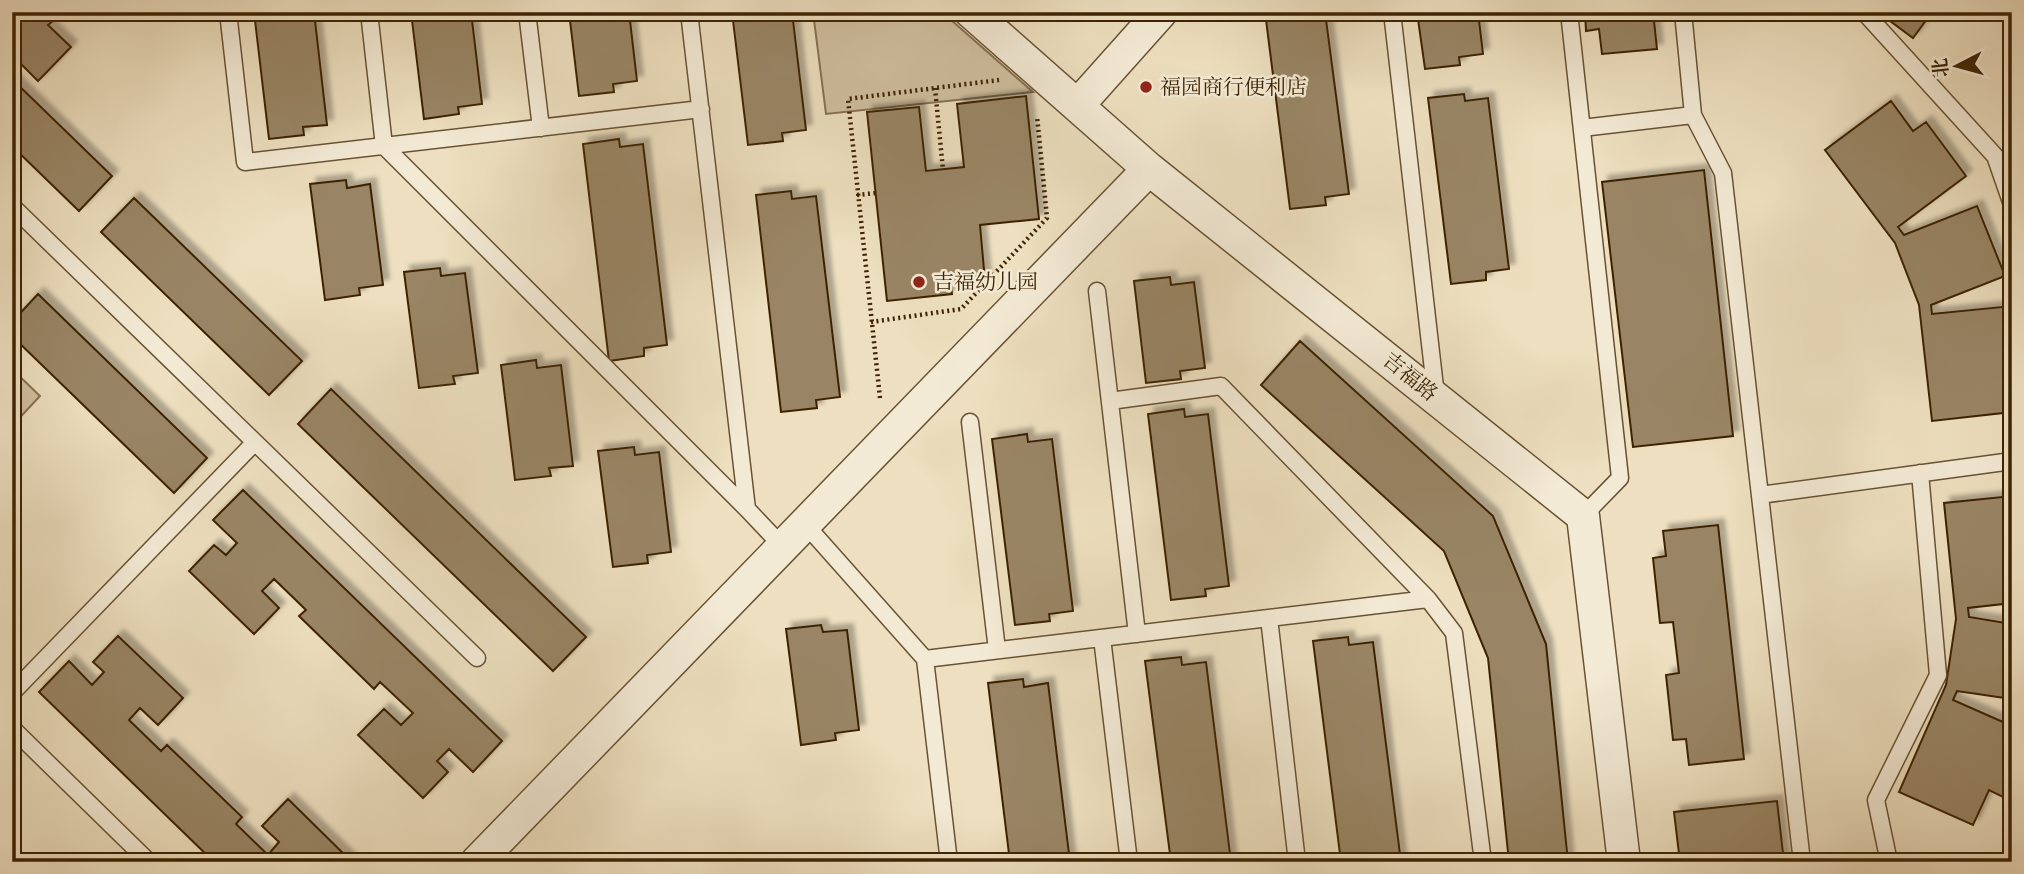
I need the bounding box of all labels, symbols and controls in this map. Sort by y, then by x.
north arrow [1923,32,1993,102]
text: 北 [1927,57,1955,78]
place label: 福园商行便利店 [1160,73,1307,102]
marker: 福园商行便利店 [1138,79,1154,95]
place label: 吉福幼儿园 [933,268,1038,297]
marker: 吉福幼儿园 [911,274,927,290]
street label: 吉福路 [1376,346,1444,408]

